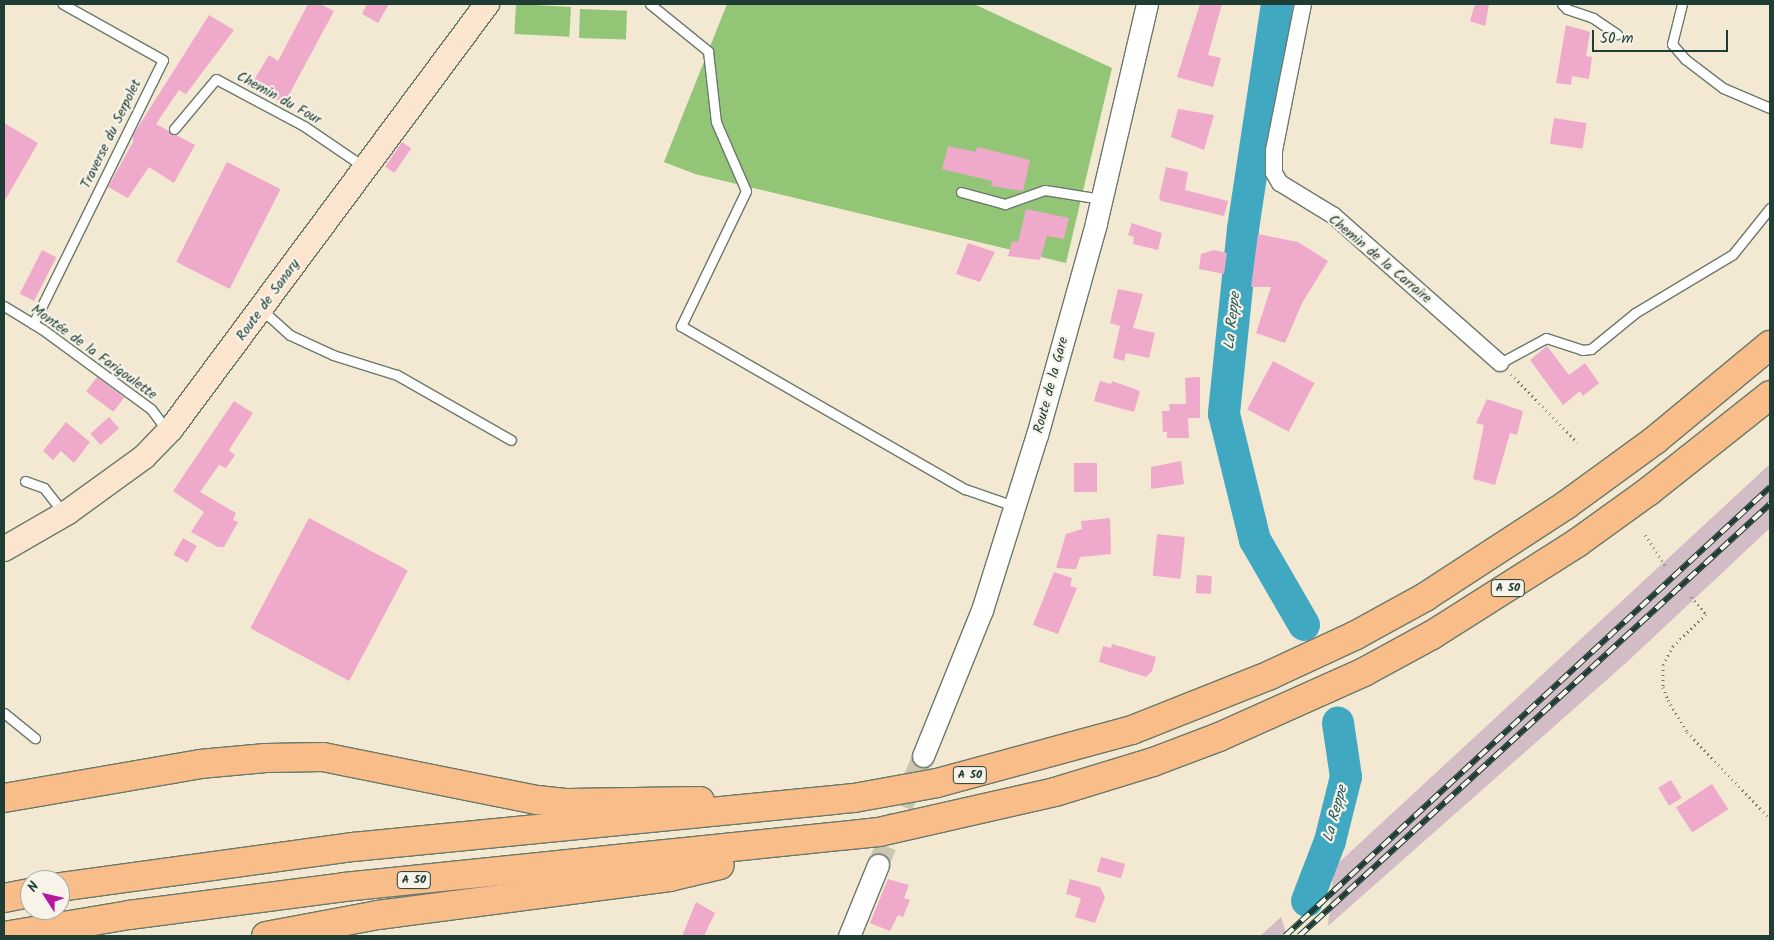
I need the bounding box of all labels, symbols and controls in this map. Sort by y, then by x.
scale bar [1594,20,1730,52]
text: 50 m [1600,27,1634,51]
street label: Chemin du Four [234,68,324,128]
street label: Traverse du Serpolet [77,77,145,191]
street label: Chemin de la Carraire [1325,211,1435,307]
street label: Route de Sanary [233,256,303,344]
water label: La Reppe [1221,291,1245,351]
street label: Montée de la Farigoulette [28,301,160,403]
street label: Route de la Gare [1030,335,1072,435]
road number: A 50 [1490,578,1526,598]
road number: A 50 [952,766,988,784]
water label: La Reppe [1320,784,1352,844]
north arrow [20,870,70,920]
road number: A 50 [396,870,432,890]
text: N [22,877,45,897]

